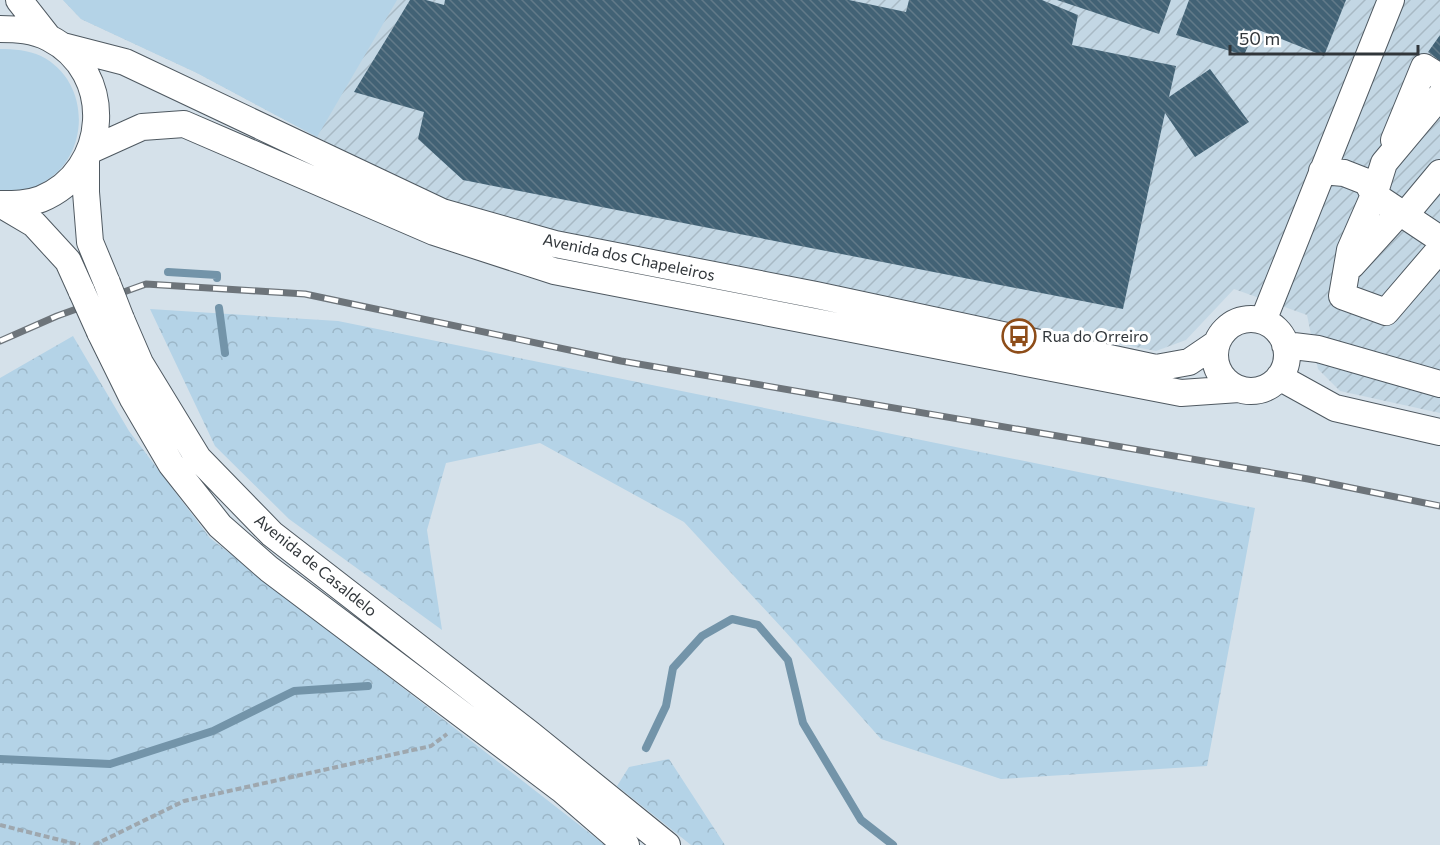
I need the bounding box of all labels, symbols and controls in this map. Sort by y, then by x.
scale bar [1230,18,1418,56]
text: 50 m [1239,27,1280,49]
street label: Avenida dos Chapeleiros [541,229,717,284]
bus stop icon: Rua do Orreiro [1001,318,1037,354]
place label: Rua do Orreiro [1042,326,1149,345]
street label: Avenida de Casaldelo [251,509,381,620]

